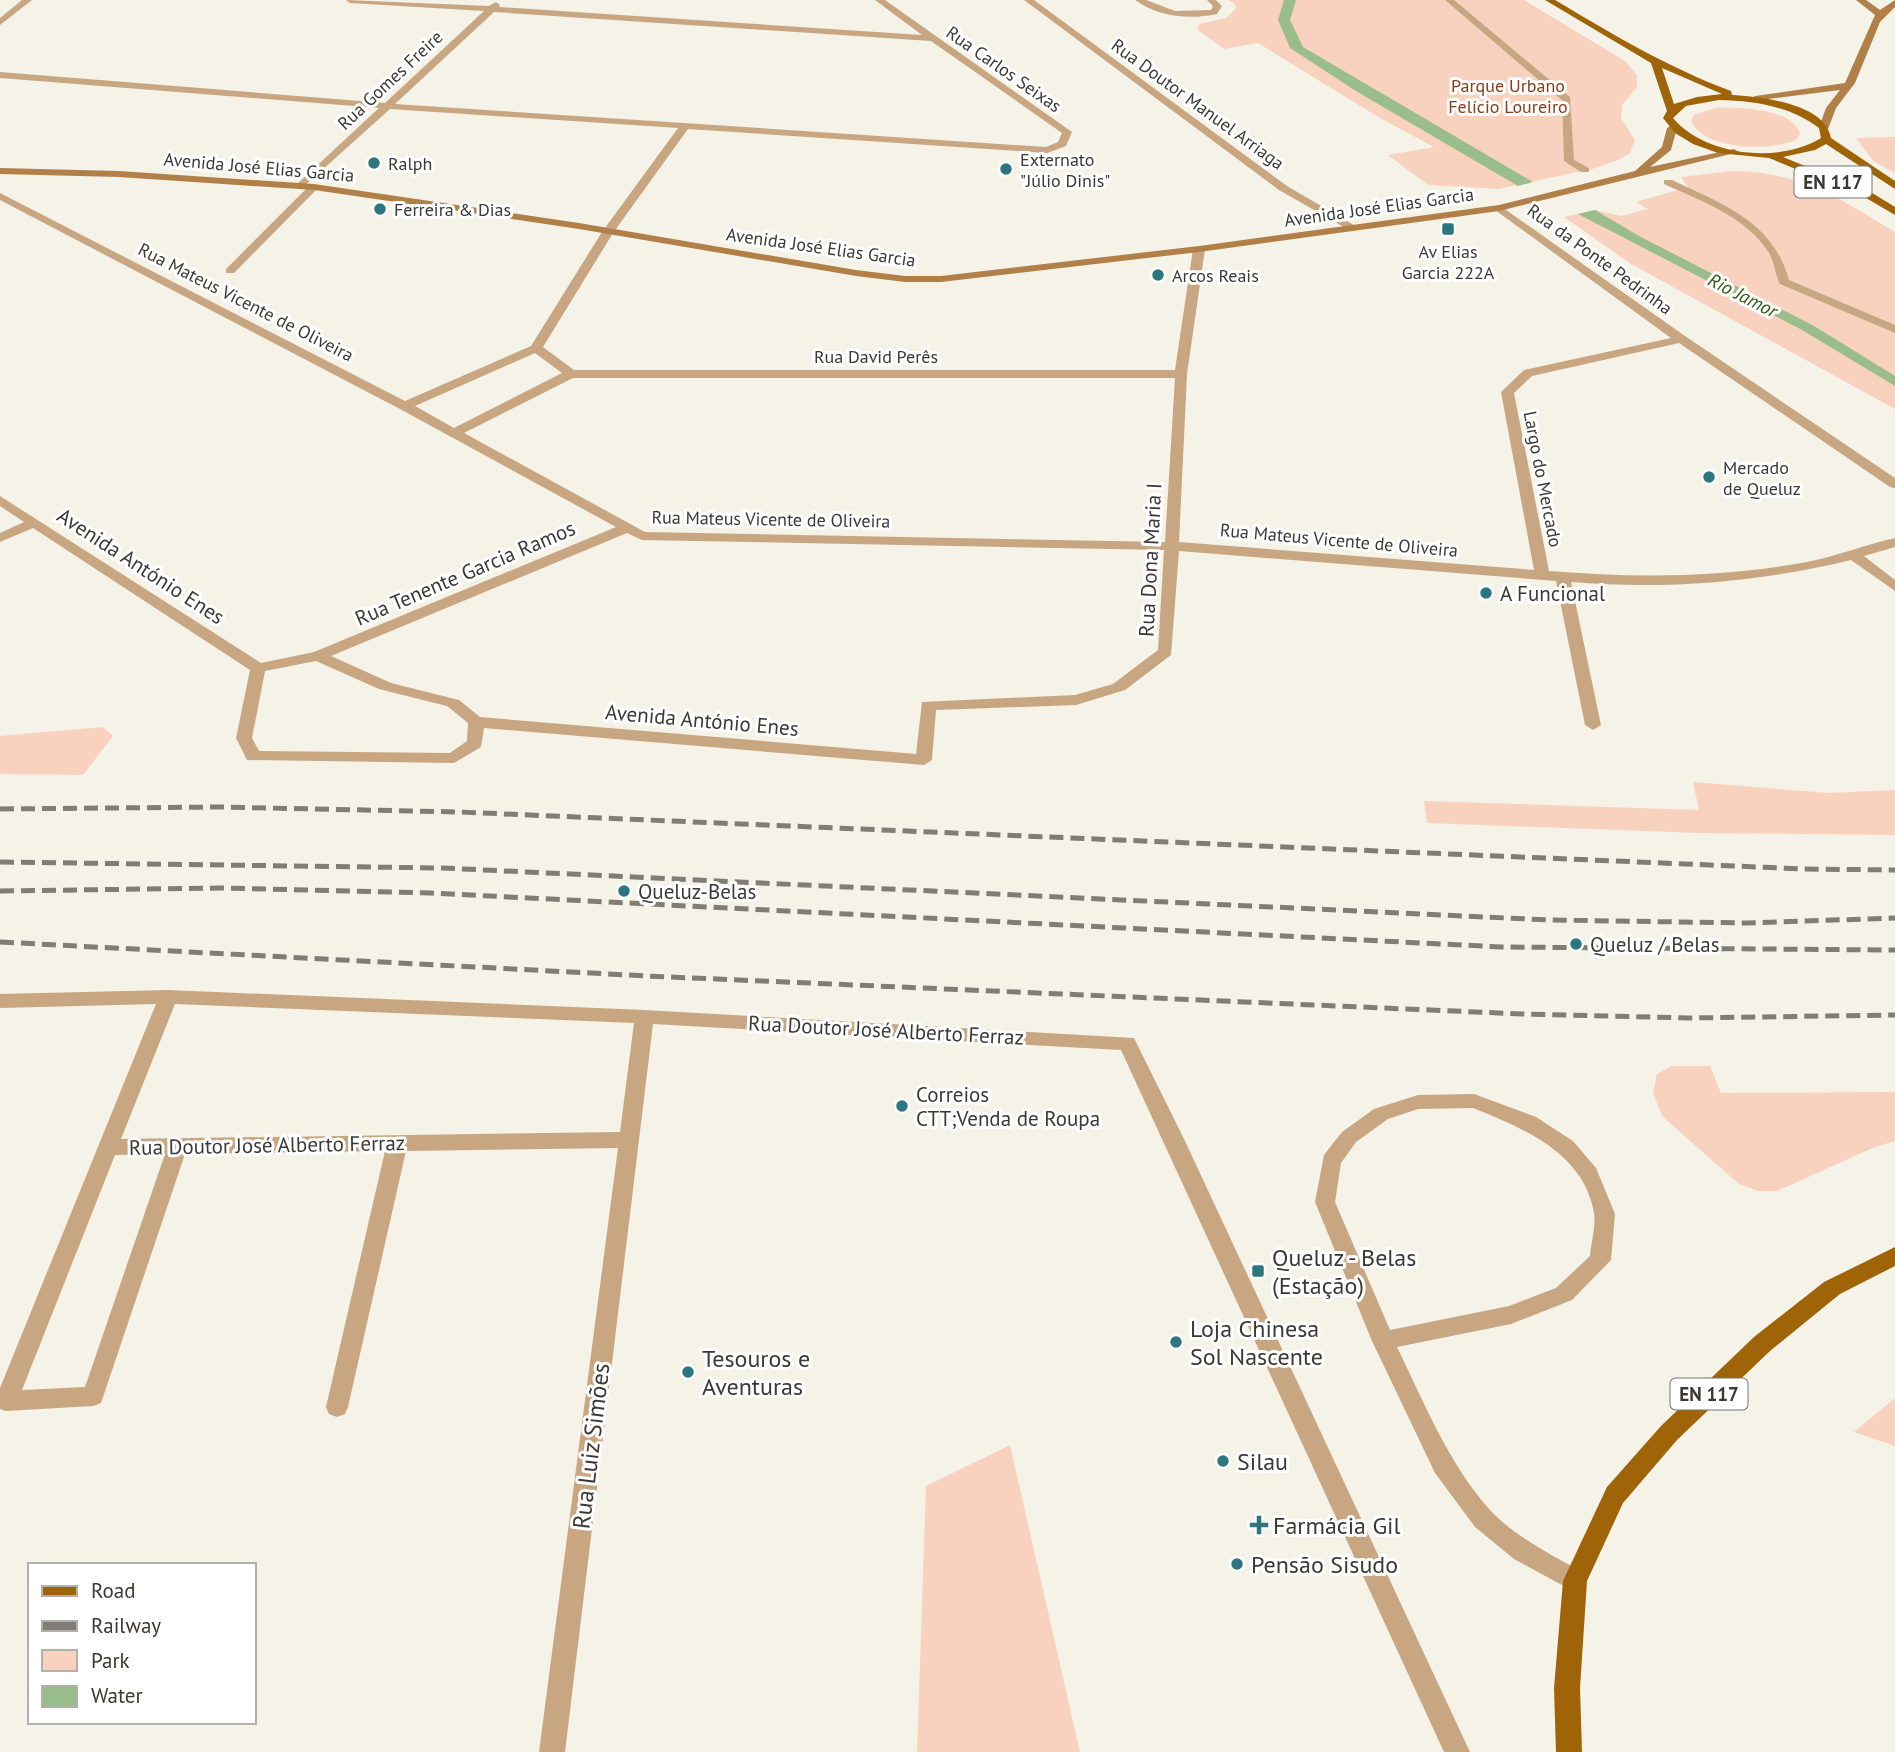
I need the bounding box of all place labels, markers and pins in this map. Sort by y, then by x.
place label: Externato "Júlio Dinis" [1020,148,1110,192]
place label: Ralph [388,152,432,175]
marker: Ralph [366,155,382,171]
marker: Externato "Júlio Dinis" [998,161,1014,177]
place label: Ferreira & Dias [394,198,511,221]
marker: Ferreira & Dias [372,201,388,217]
marker: Av Elias Garcia 222A [1440,221,1456,237]
place label: Av Elias Garcia 222A [1402,240,1495,284]
place label: Arcos Reais [1172,264,1259,287]
marker: Arcos Reais [1150,267,1166,283]
place label: Mercado de Queluz [1723,456,1801,500]
marker: Mercado de Queluz [1701,469,1717,485]
place label: A Funcional [1500,580,1605,607]
marker: A Funcional [1478,585,1494,601]
place label: Queluz-Belas [638,878,756,905]
marker: Queluz-Belas [616,883,632,899]
place label: Queluz / Belas [1590,931,1720,958]
marker: Queluz / Belas [1568,936,1584,952]
place label: Correios CTT;Venda de Roupa [916,1081,1100,1132]
marker: Correios CTT;Venda de Roupa [894,1098,910,1114]
place label: Queluz - Belas (Estação) [1272,1242,1416,1301]
marker: Queluz - Belas (Estação) [1250,1263,1266,1279]
place label: Loja Chinesa Sol Nascente [1190,1313,1323,1372]
marker: Loja Chinesa Sol Nascente [1168,1334,1184,1350]
place label: Tesouros e Aventuras [702,1343,810,1402]
marker: Tesouros e Aventuras [680,1364,696,1380]
place label: Silau [1237,1446,1288,1477]
marker: Silau [1215,1453,1231,1469]
place label: Farmácia Gil [1273,1510,1401,1541]
marker: Farmácia Gil [1251,1517,1267,1533]
place label: Pensão Sisudo [1251,1549,1398,1580]
marker: Pensão Sisudo [1229,1556,1245,1572]

